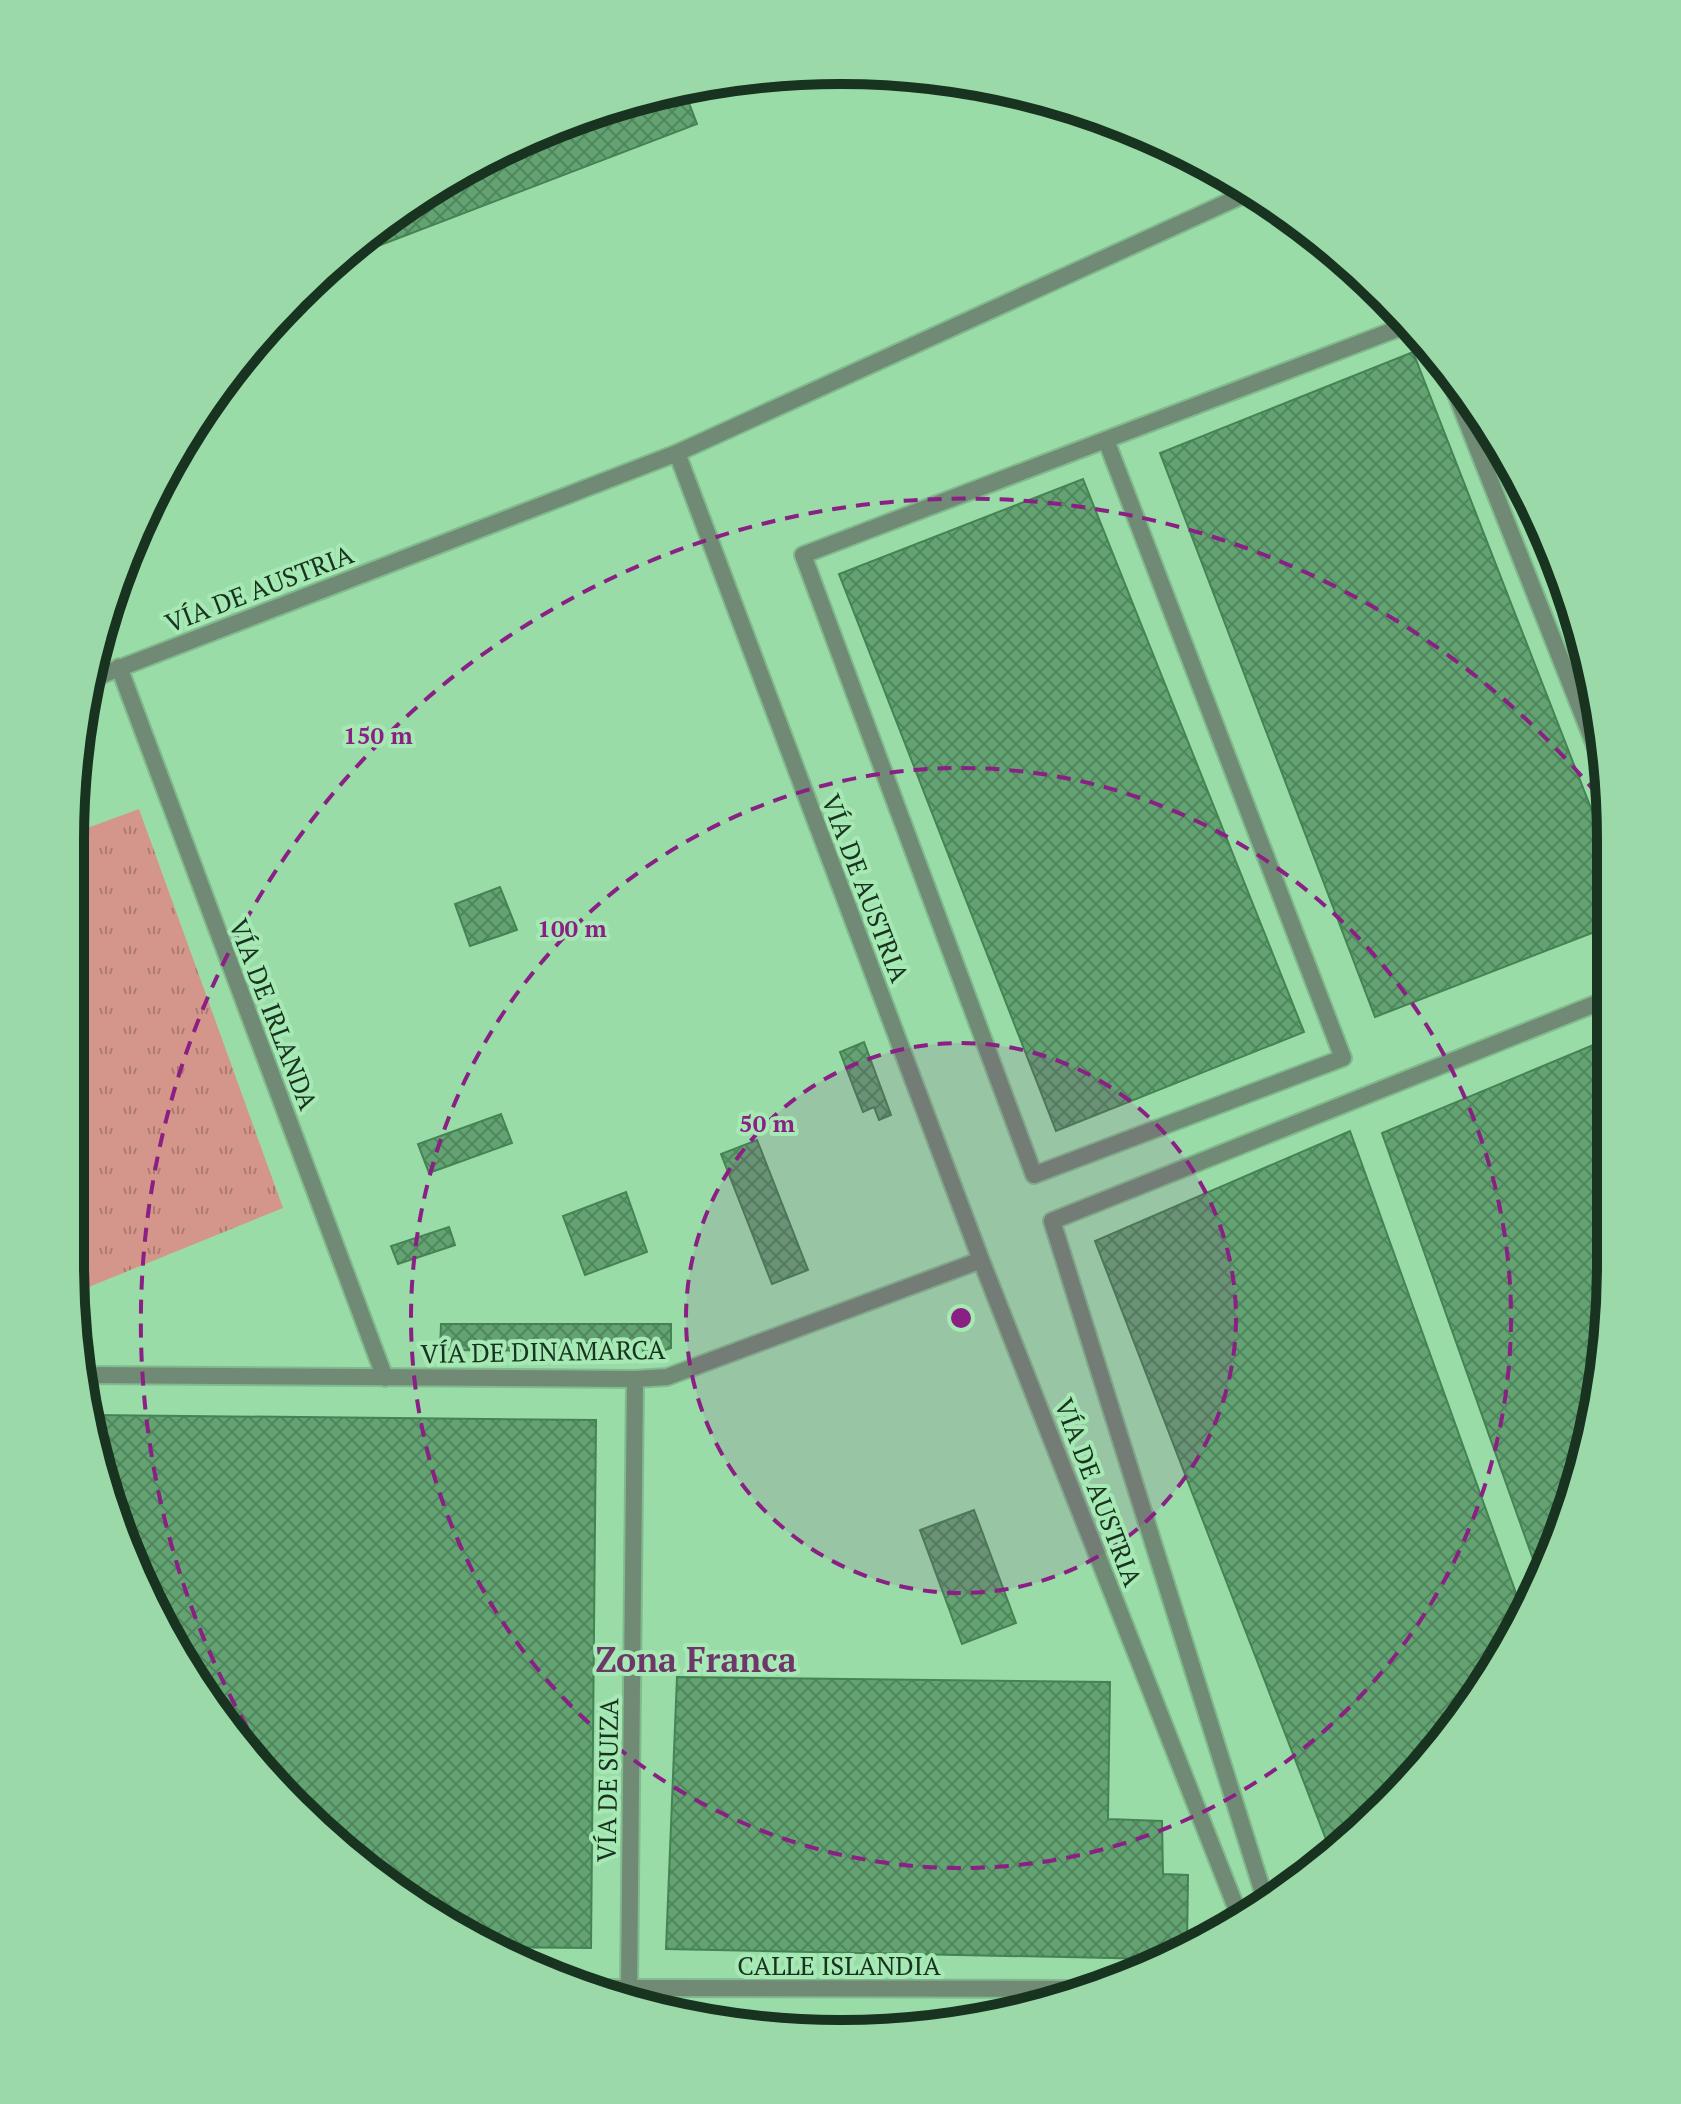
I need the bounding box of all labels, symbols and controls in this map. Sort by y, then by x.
street label: VÍA DE AUSTRIA [160,536,358,639]
text: 150 m [343,719,413,751]
street label: VÍA DE AUSTRIA [815,789,918,987]
text: 100 m [537,912,607,944]
street label: VÍA DE IRLANDA [222,914,326,1115]
text: 50 m [739,1107,795,1139]
centre of rings [947,1304,975,1332]
street label: VÍA DE DINAMARCA [420,1332,666,1370]
street label: VÍA DE AUSTRIA [1048,1393,1151,1591]
district label: Zona Franca [595,1637,797,1682]
street label: VÍA DE SUIZA [589,1697,625,1862]
street label: CALLE ISLANDIA [737,1948,941,1982]

